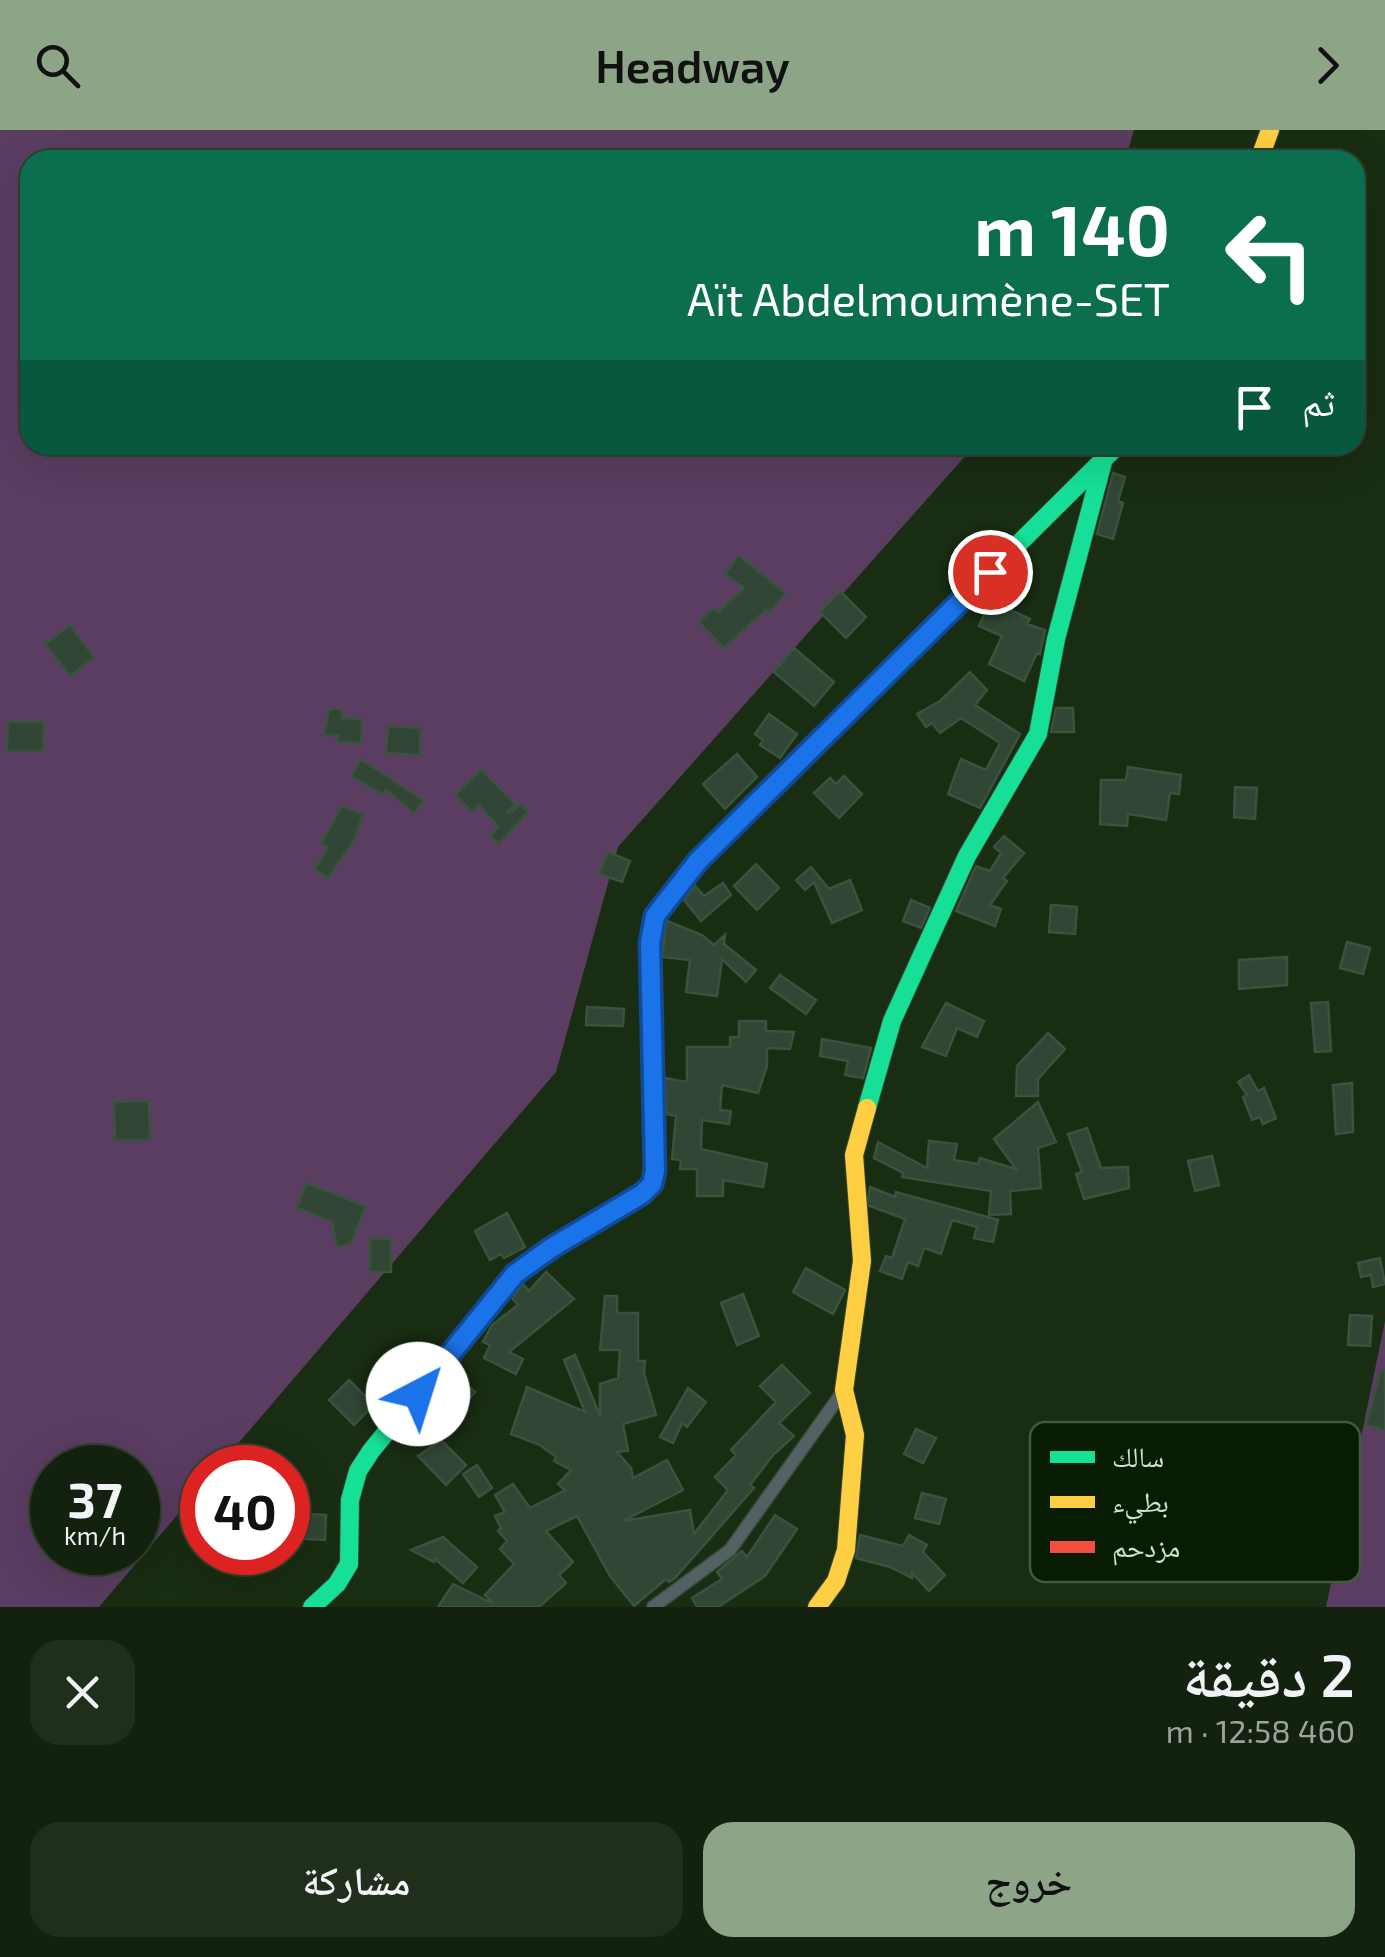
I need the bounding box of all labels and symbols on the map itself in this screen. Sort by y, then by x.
pin [948,530,1033,615]
position arrow [366,1342,470,1446]
legend [1030,1422,1360,1582]
text: سالك [1112,1439,1164,1473]
speed limit sign: 40 [180,1445,310,1575]
text: بطيء [1112,1484,1169,1525]
text: مزدحم [1112,1529,1180,1566]

